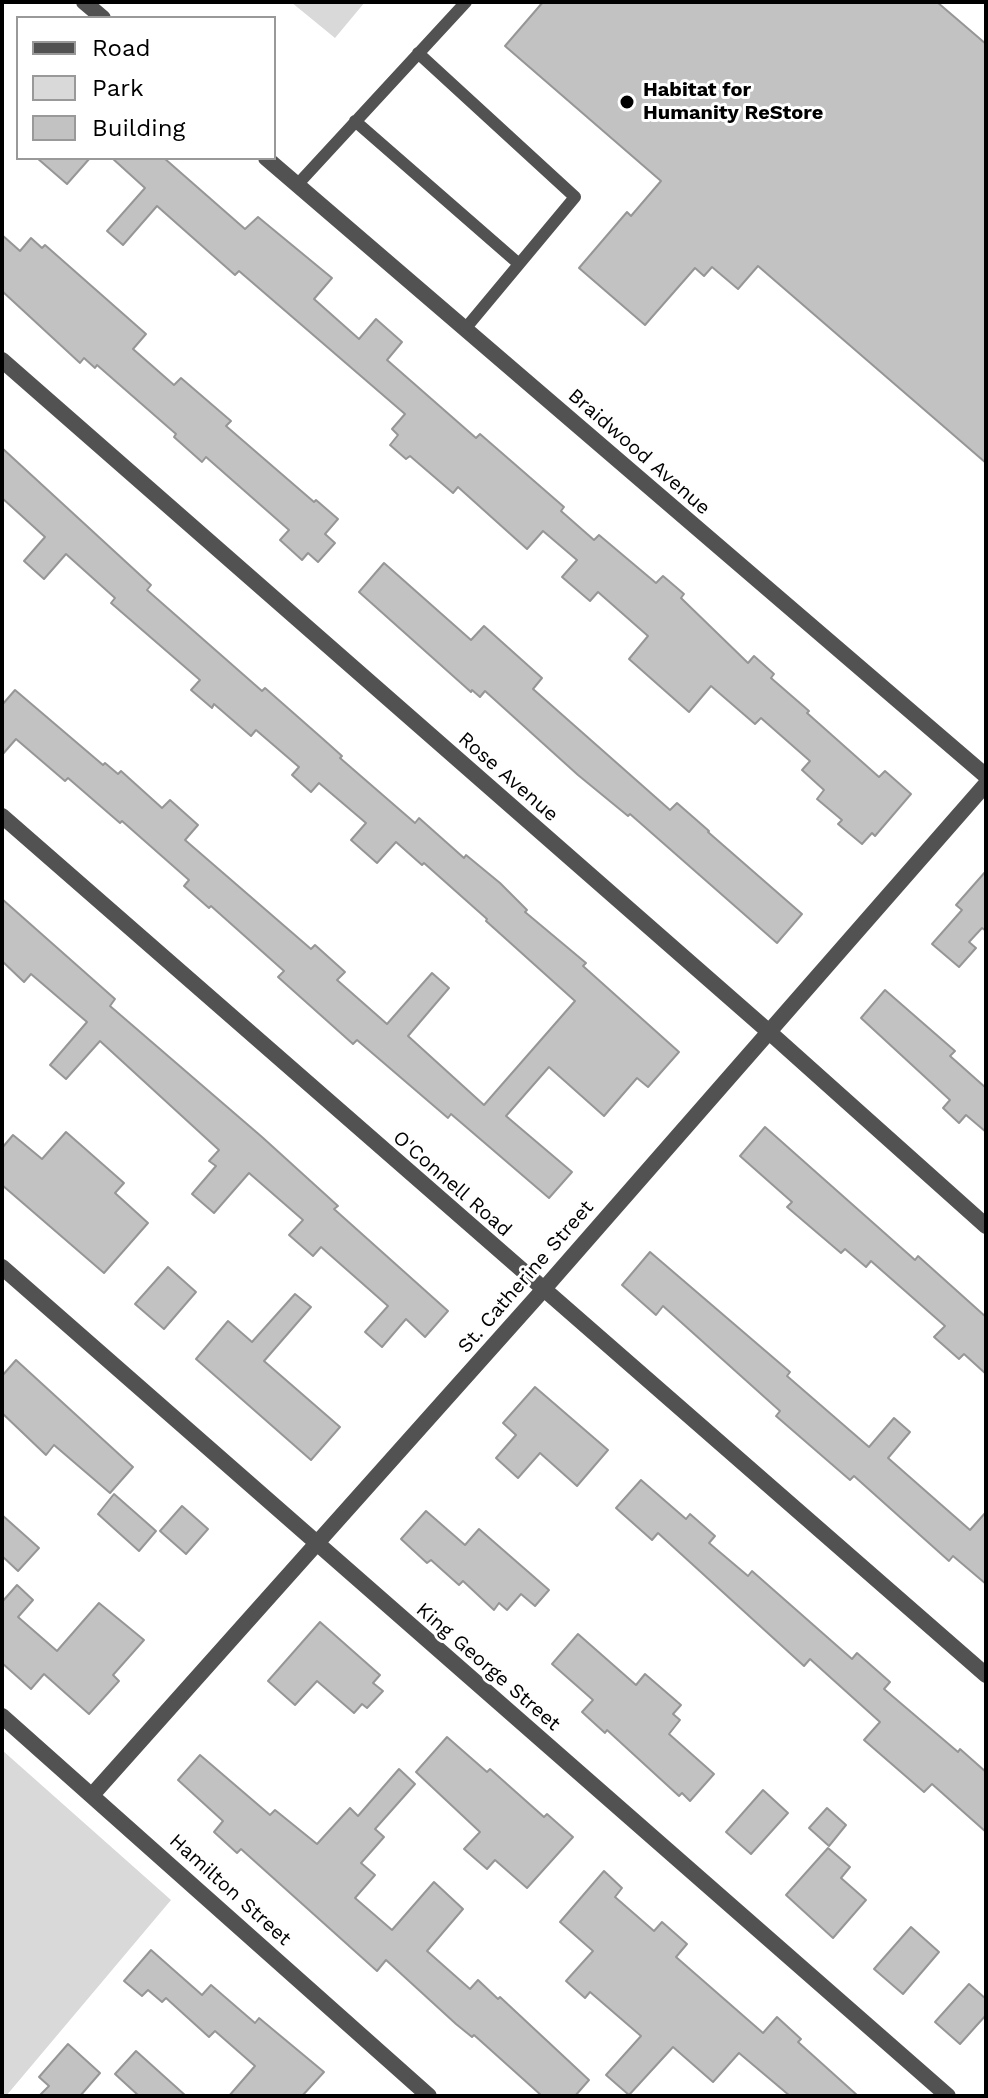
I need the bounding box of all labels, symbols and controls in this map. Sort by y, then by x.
legend [16,16,276,160]
text: Road [92,34,151,62]
text: Park [92,74,144,102]
place label: Habitat for Humanity ReStore [643,78,823,125]
marker: Habitat for Humanity ReStore [618,93,636,111]
text: Building [92,114,185,142]
street label: Braidwood Avenue [563,384,715,520]
street label: Rose Avenue [453,727,563,827]
street label: O'Connell Road [388,1126,516,1242]
street label: St. Catherine Street [453,1196,599,1358]
street label: King George Street [411,1598,565,1736]
street label: Hamilton Street [164,1829,296,1951]

